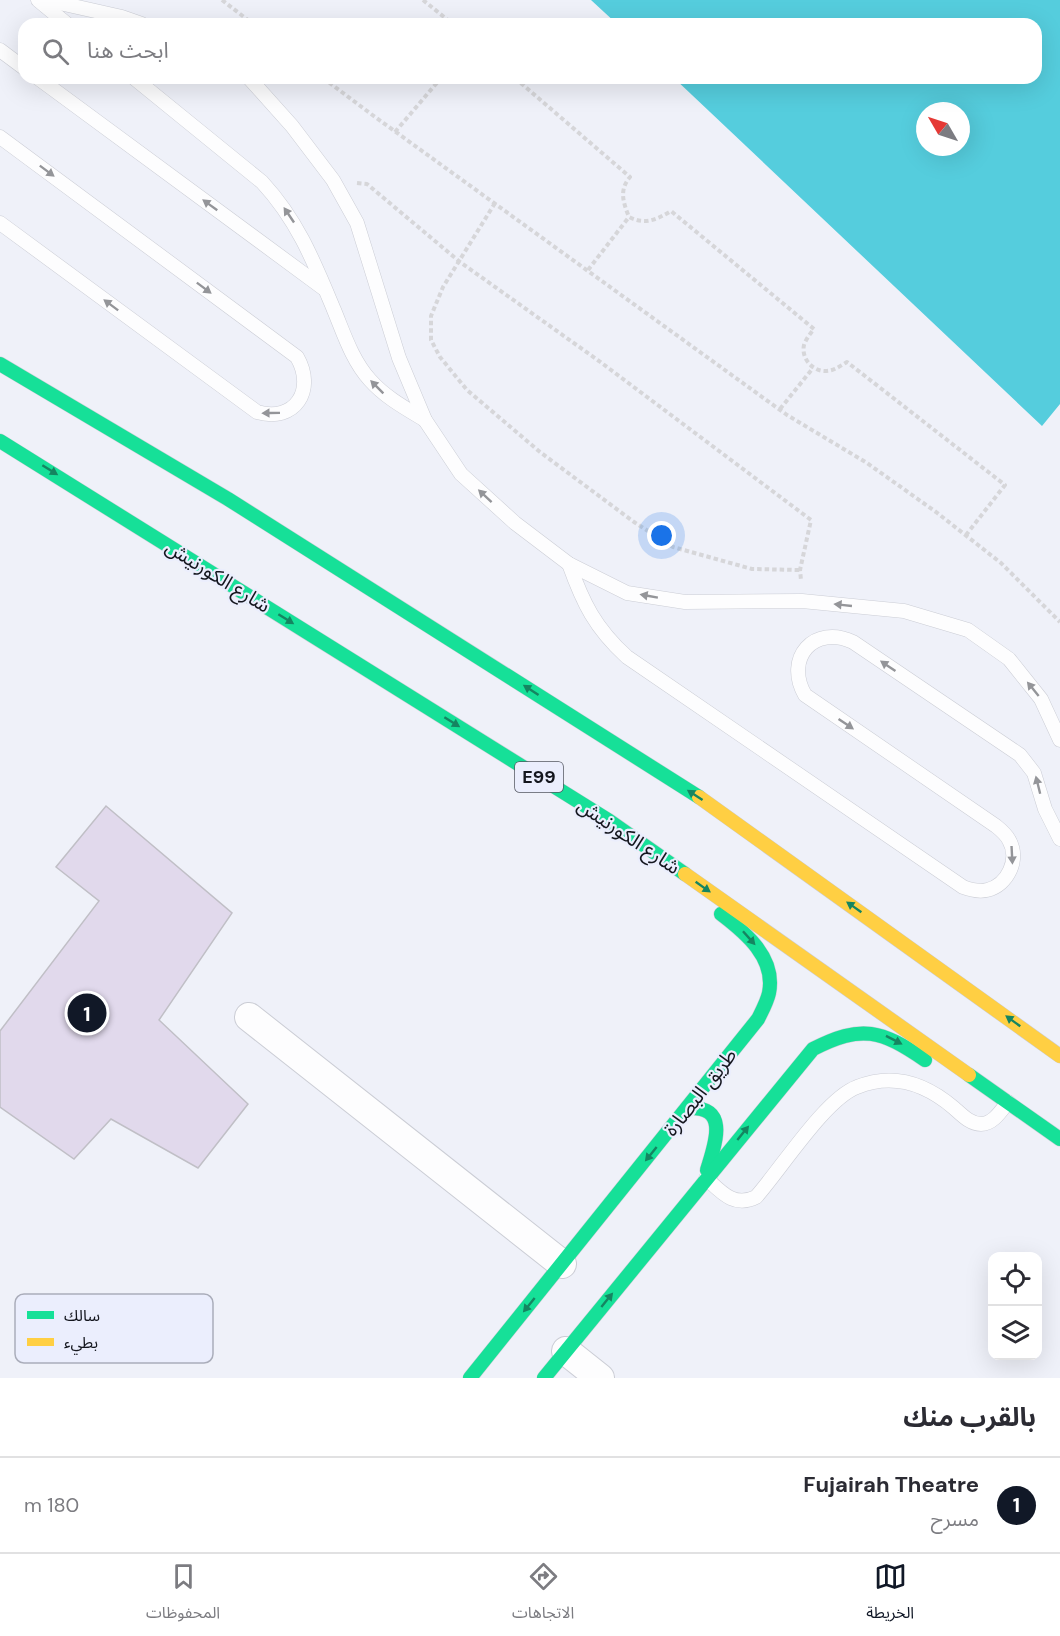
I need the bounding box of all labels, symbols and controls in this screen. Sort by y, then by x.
search box [18,18,1042,84]
icon: search [39,35,72,68]
text: ابحث هنا [87,36,169,65]
north arrow [916,102,970,156]
one-way arrow [39,165,55,178]
one-way arrow [203,199,218,211]
one-way arrow [284,207,295,223]
one-way arrow [196,281,211,293]
one-way arrow [104,300,119,312]
one-way arrow [371,381,385,395]
one-way arrow [261,408,280,418]
one-way arrow [42,465,58,476]
one-way arrow [478,489,493,503]
your location [647,521,676,550]
street label: شارع الكورنيش [160,533,275,620]
one-way arrow [639,592,658,601]
one-way arrow [834,600,853,610]
one-way arrow [278,613,294,625]
one-way arrow [880,661,896,672]
one-way arrow [1027,681,1039,696]
one-way arrow [523,684,539,695]
one-way arrow [444,717,460,728]
one-way arrow [838,718,854,730]
road number: E99 [515,762,563,792]
one-way arrow [1032,776,1042,794]
one-way arrow [687,789,704,800]
street label: شارع الكورنيش [571,792,686,882]
one-way arrow [1007,846,1016,865]
one-way arrow [694,881,710,893]
one-way arrow [847,902,862,914]
one-way arrow [742,930,755,945]
pin: 1 [68,990,106,1036]
one-way arrow [1005,1016,1020,1028]
one-way arrow [885,1036,902,1045]
street label: طريق البصارة [658,1043,742,1141]
one-way arrow [736,1125,749,1141]
one-way arrow [646,1146,658,1161]
map controls [988,1252,1042,1360]
button: locate [988,1252,1042,1306]
one-way arrow [601,1292,614,1308]
legend [15,1294,213,1363]
one-way arrow [522,1297,535,1313]
text: سالك [64,1305,100,1326]
button: layers [988,1306,1042,1360]
text: بطيء [64,1332,98,1355]
text: بالقرب منك [903,1400,1036,1434]
text: Fujairah Theatre [803,1470,979,1499]
text: 180 m [24,1492,79,1518]
text: 1 [1013,1492,1020,1518]
text: مسرح [931,1506,979,1532]
tab: المحفوظات [146,1560,220,1630]
tab: الاتجاهات [512,1560,574,1630]
tab: الخريطة [866,1560,914,1630]

